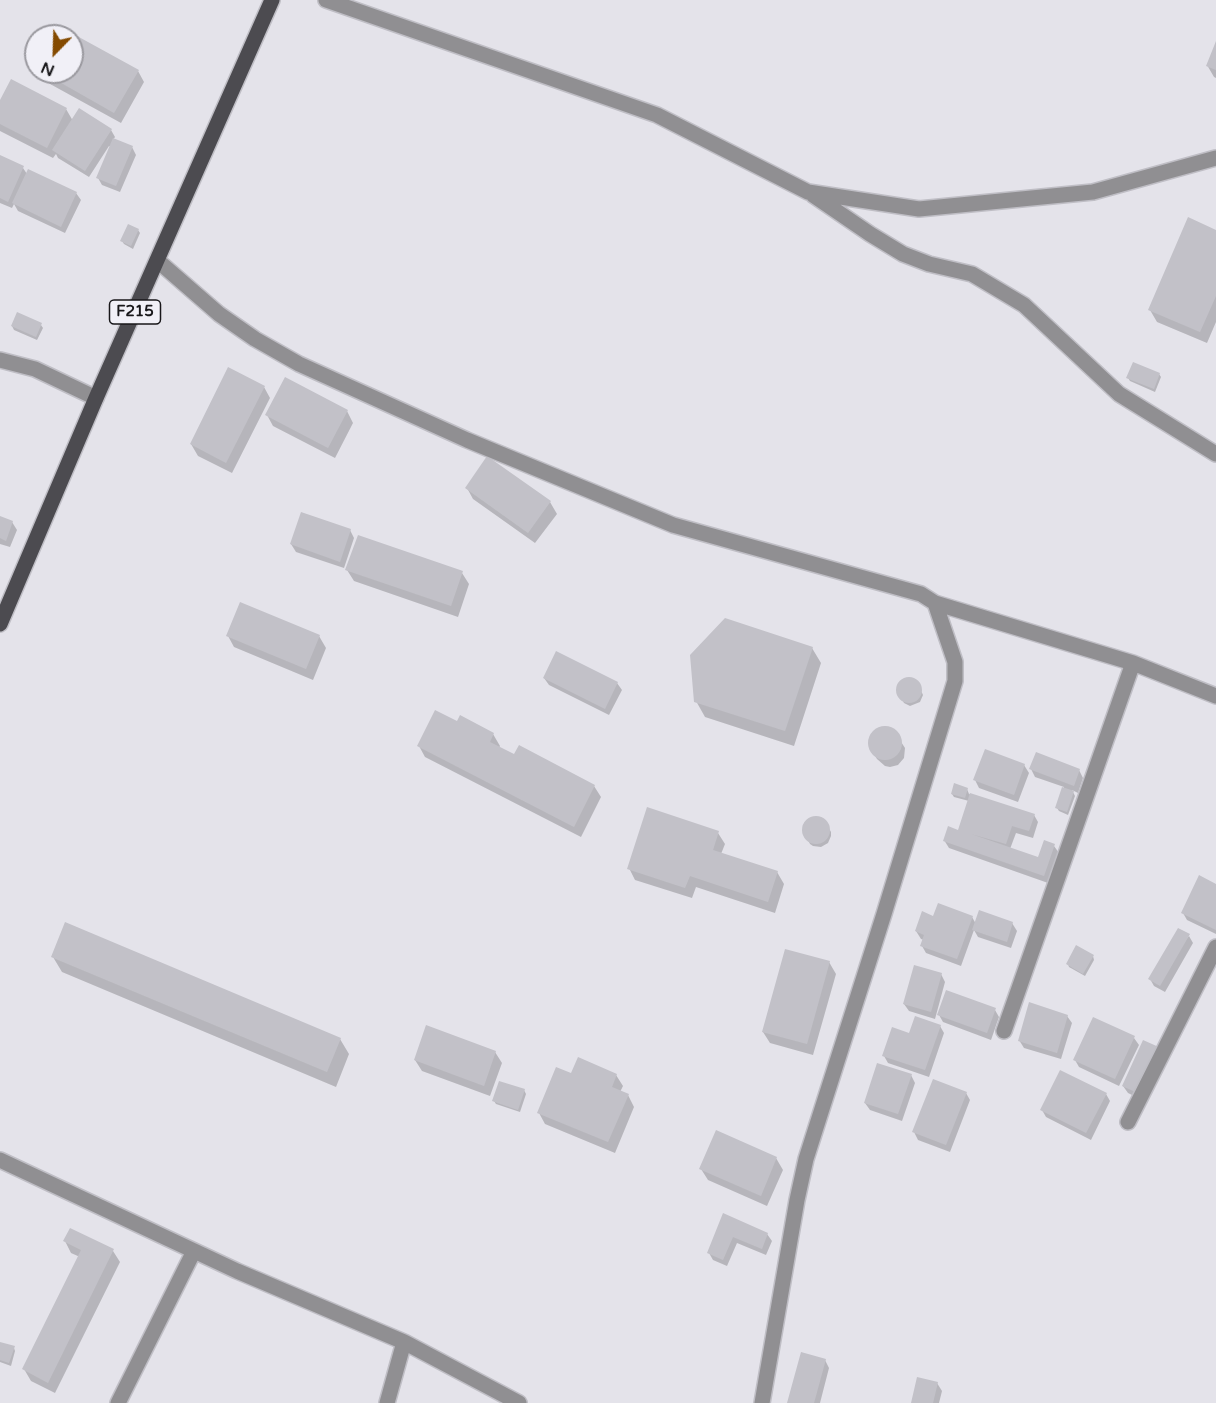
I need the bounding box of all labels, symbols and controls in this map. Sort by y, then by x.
north arrow [24,24,84,84]
text: N [38,57,58,80]
road number: F215 [110,300,160,324]

